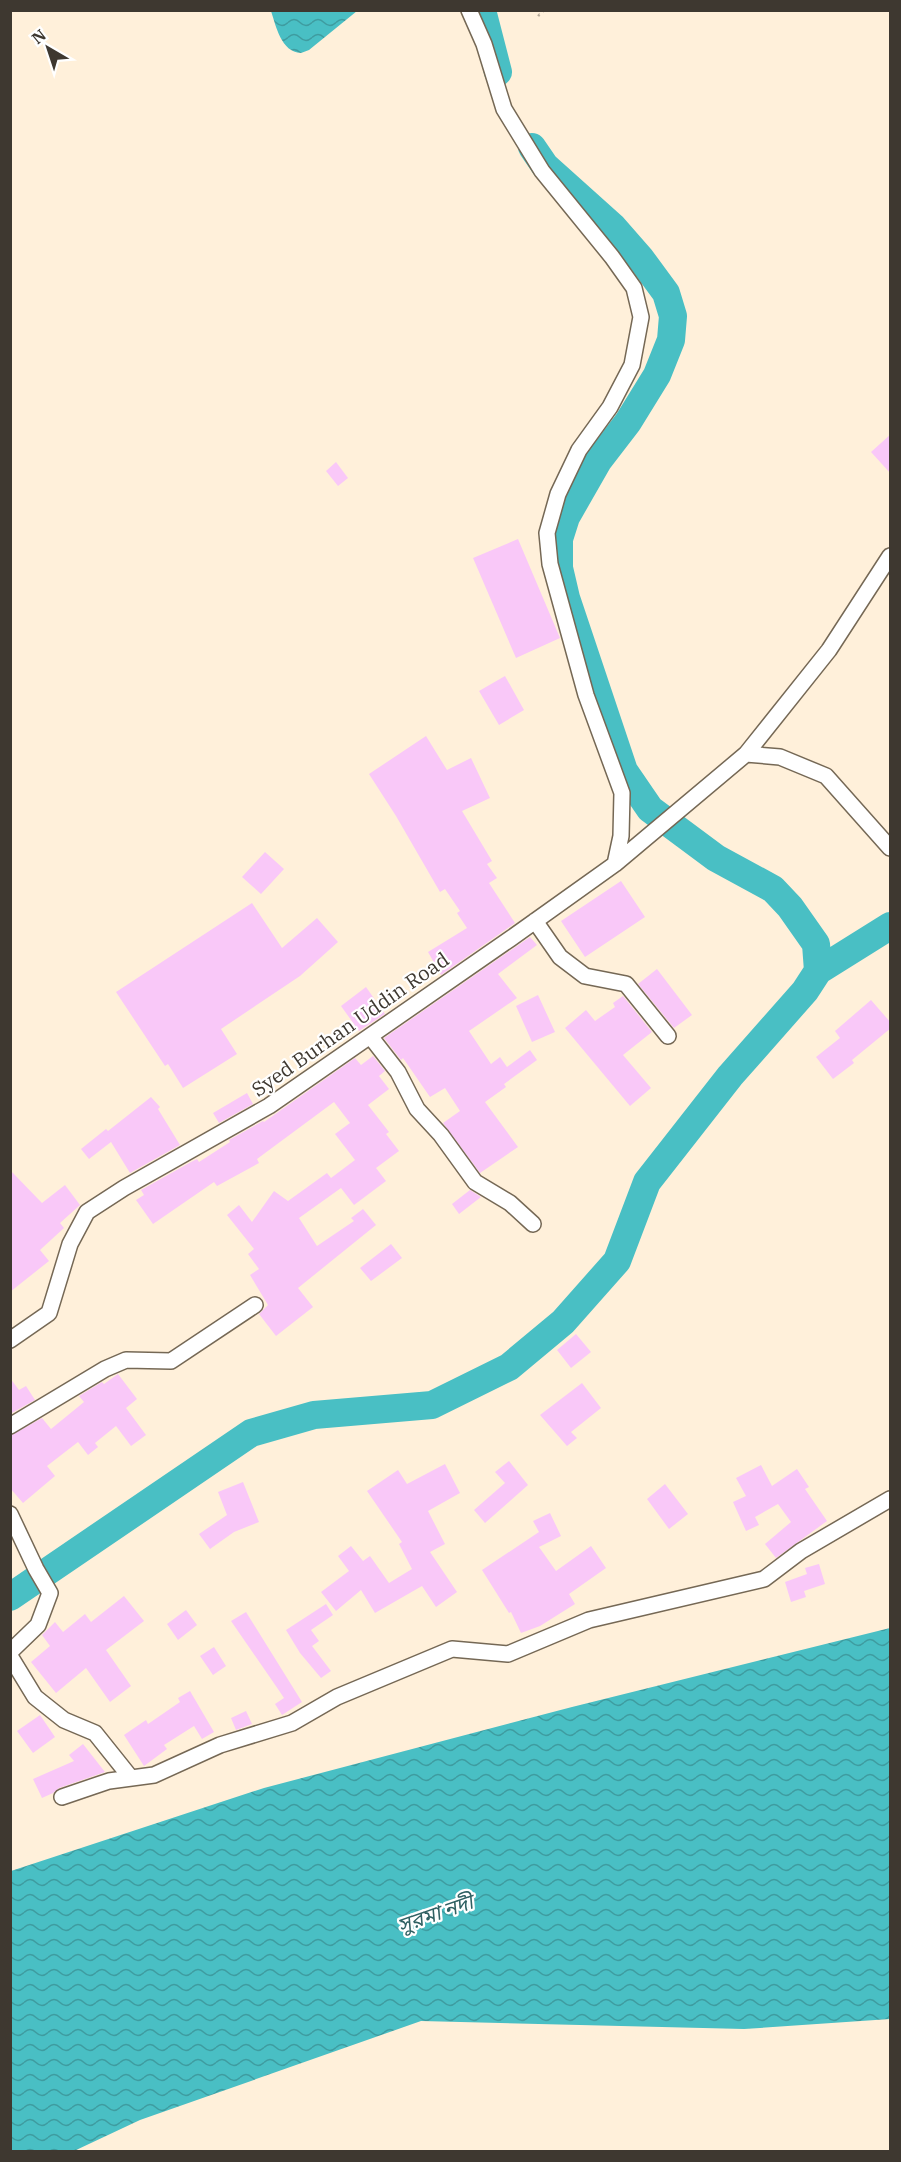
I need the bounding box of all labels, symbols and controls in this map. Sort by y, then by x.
north arrow [18,18,78,78]
text: N [27,25,50,48]
street label: Syed Burhan Uddin Road [246,945,454,1103]
water label: সুরমা নদী [393,1886,481,1939]

